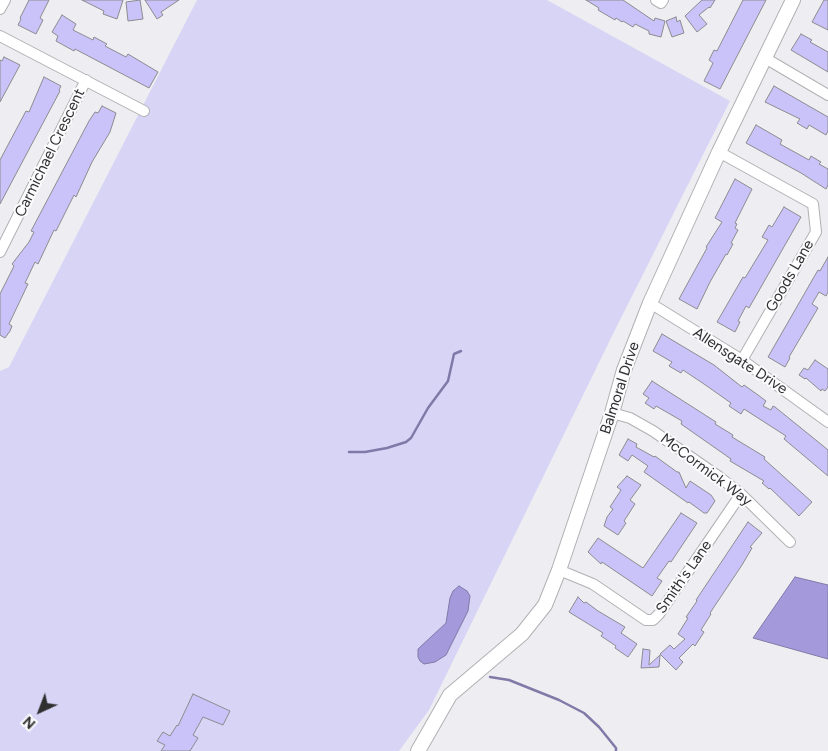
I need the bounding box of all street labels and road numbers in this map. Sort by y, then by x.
street label: Carmichael Crescent [11,86,89,220]
street label: Goods Lane [762,237,818,315]
street label: Allensgate Drive [689,324,791,398]
street label: Balmoral Drive [597,340,643,436]
street label: McCormick Way [657,430,755,510]
street label: Smith's Lane [652,537,716,617]

